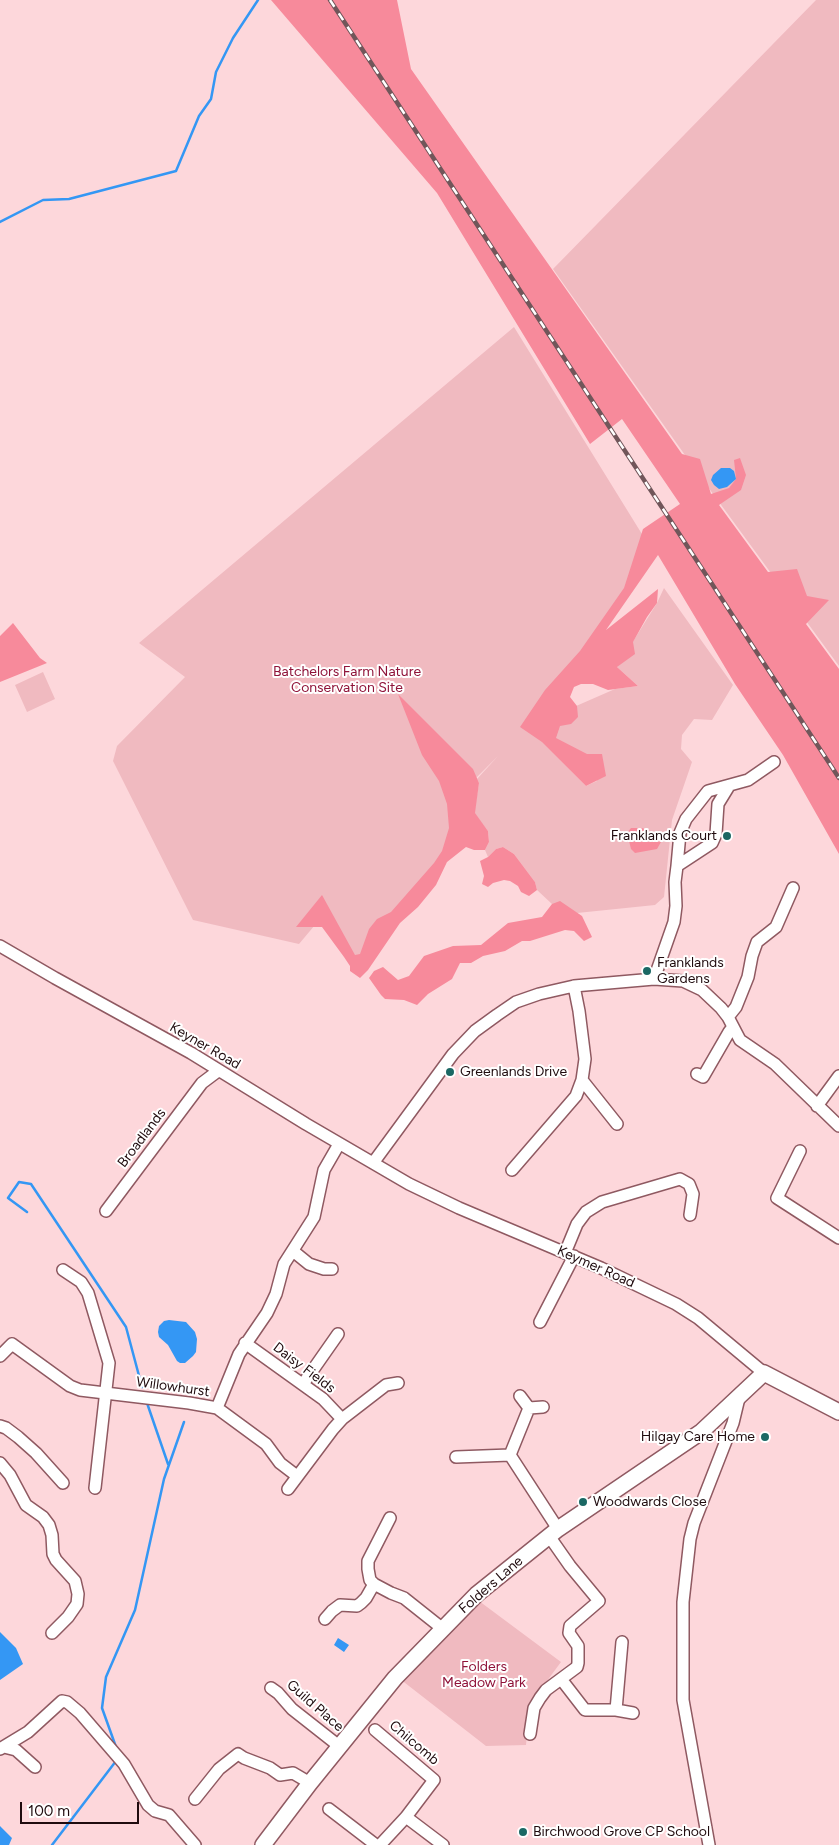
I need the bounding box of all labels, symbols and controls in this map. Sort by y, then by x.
park label: Batchelors Farm Nature Conservation Site [273,664,421,696]
place label: Franklands Court [611,828,717,844]
marker: Franklands Court [721,830,733,842]
place label: Franklands Gardens [657,955,724,988]
marker: Franklands Gardens [641,965,653,977]
street label: Keyner Road [167,1019,243,1073]
place label: Greenlands Drive [460,1064,567,1080]
marker: Greenlands Drive [444,1066,456,1078]
street label: Broadlands [114,1105,170,1171]
street label: Keymer Road [555,1242,637,1292]
street label: Daisy Fields [270,1339,338,1397]
street label: Willowhurst [135,1374,211,1400]
place label: Hilgay Care Home [641,1429,755,1445]
marker: Hilgay Care Home [759,1431,771,1443]
place label: Woodwards Close [593,1494,707,1510]
marker: Woodwards Close [577,1496,589,1508]
street label: Folders Lane [456,1553,526,1617]
park label: Folders Meadow Park [442,1659,526,1691]
street label: Guild Place [283,1677,347,1735]
street label: Chilcomb [386,1717,442,1769]
scale bar [22,1792,141,1824]
text: 100 m [28,1802,70,1820]
place label: Birchwood Grove CP School [533,1824,710,1840]
marker: Birchwood Grove CP School [517,1826,529,1838]

